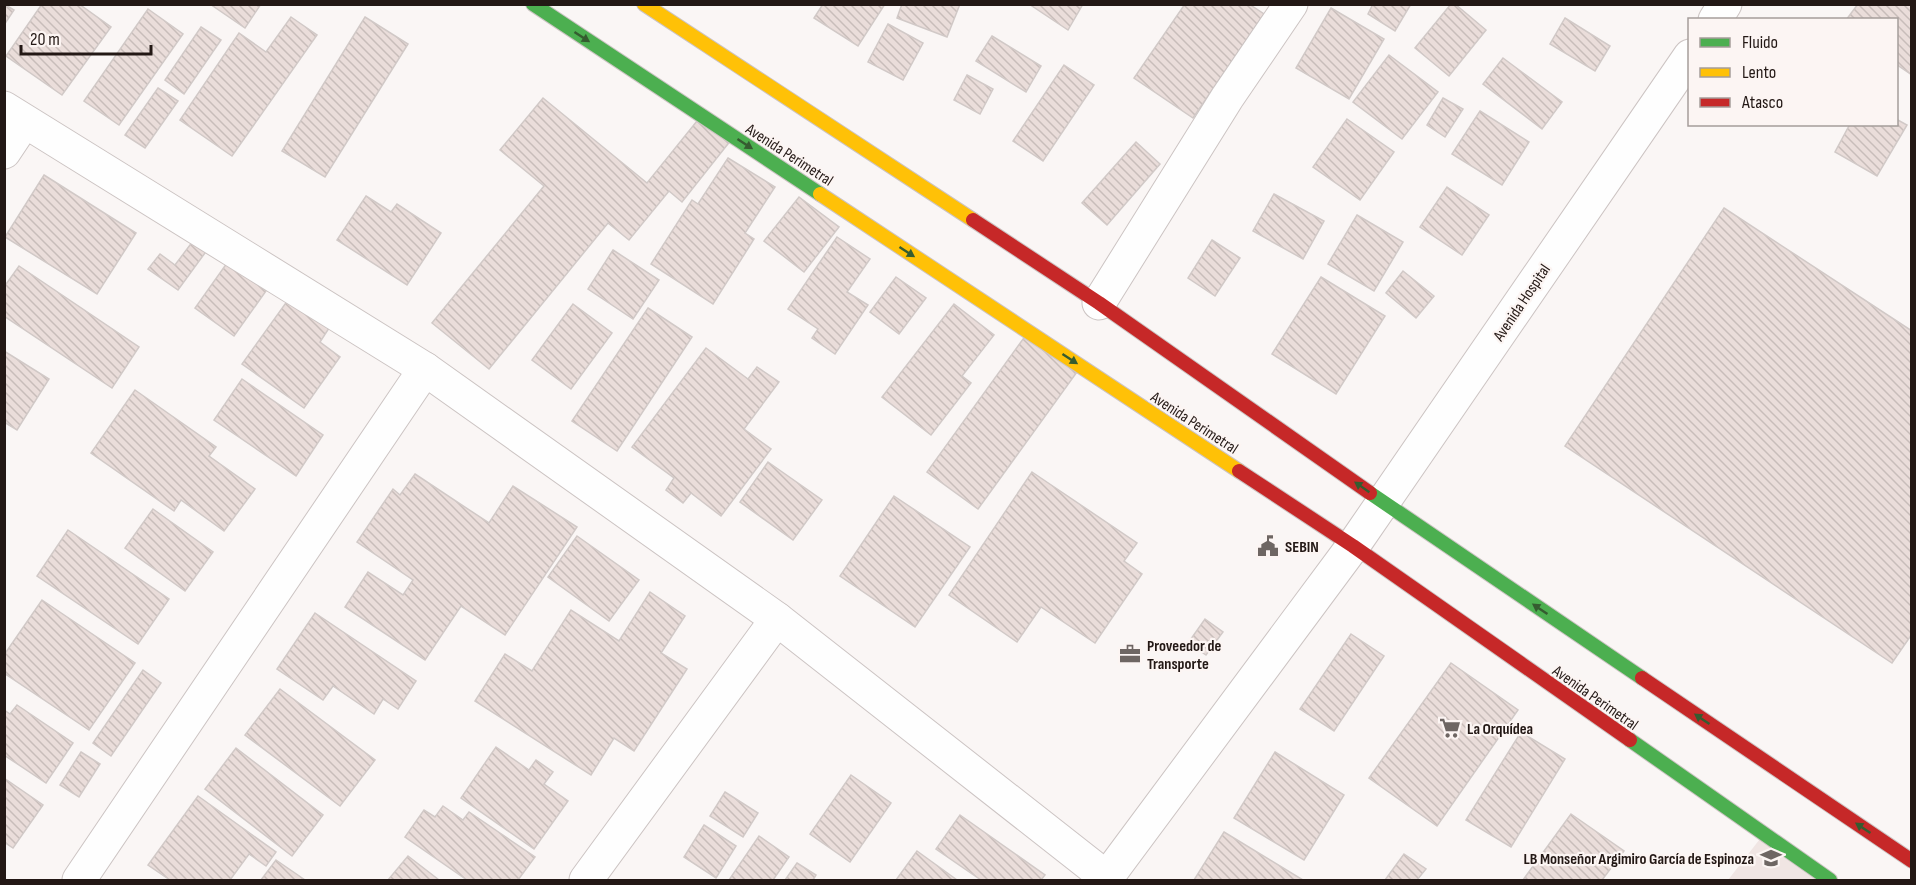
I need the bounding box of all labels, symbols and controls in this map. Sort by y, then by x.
scale bar [21,18,152,56]
legend [1688,18,1898,126]
text: 20 m [30,29,60,50]
one-way arrow [574,31,590,42]
text: Fluido [1742,32,1778,53]
text: Lento [1742,62,1776,83]
text: Atasco [1741,92,1783,113]
street label: Avenida Perimetral [741,119,836,190]
one-way arrow [736,138,752,150]
one-way arrow [899,246,915,258]
street label: Avenida Hospital [1489,261,1555,346]
one-way arrow [1062,353,1078,364]
street label: Avenida Perimetral [1146,387,1241,458]
one-way arrow [1354,482,1370,493]
public building icon: SEBIN [1256,534,1280,558]
place label: SEBIN [1285,538,1319,557]
one-way arrow [1533,603,1549,615]
place label: Proveedor de Transporte [1147,637,1221,674]
office icon: Proveedor de Transporte [1118,642,1142,666]
street label: Avenida Perimetral [1548,661,1642,735]
one-way arrow [1694,713,1710,725]
supermarket icon: La Orquídea [1438,716,1462,740]
place label: La Orquídea [1467,720,1533,739]
one-way arrow [1855,823,1871,834]
school or university icon: LB Monseñor Argimiro García de Espinoza [1759,846,1783,870]
place label: LB Monseñor Argimiro García de Espinoza [1524,850,1754,869]

